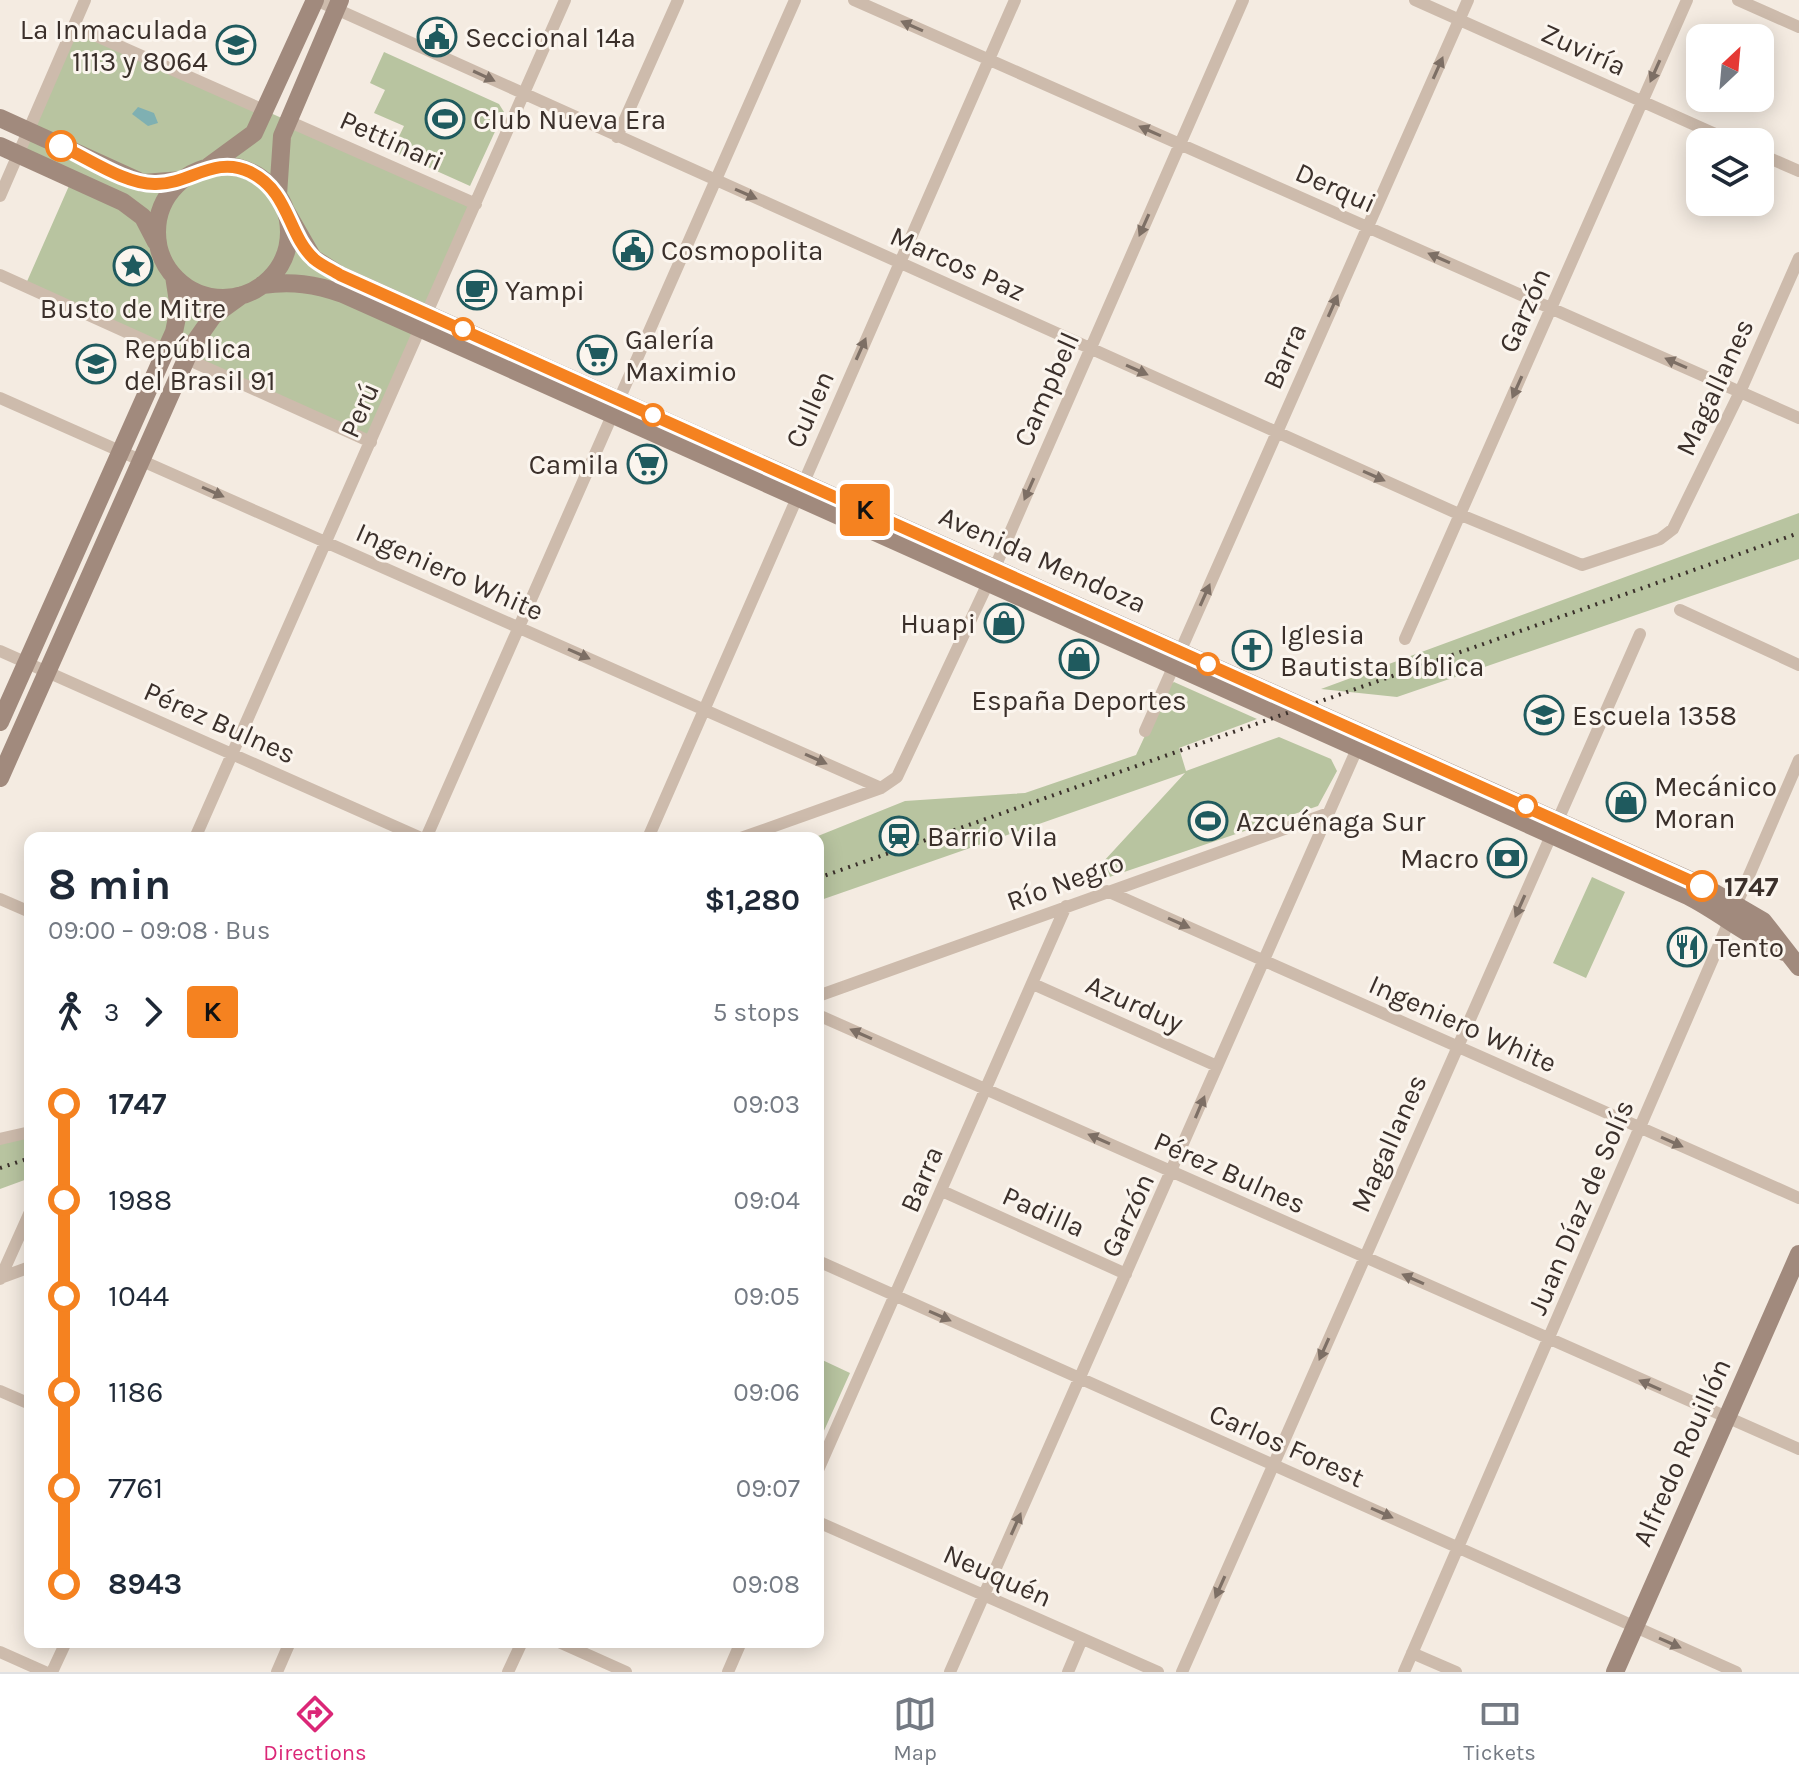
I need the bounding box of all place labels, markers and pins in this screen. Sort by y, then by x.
place label: La Inmaculada 1113 y 8064 [20,13,208,78]
public building icon: Seccional 14ª [416,16,458,58]
place label: Seccional 14ª [465,21,636,54]
school or university icon: La Inmaculada 1113 y 8064 [215,24,257,66]
sports icon: Club Nueva Era [424,98,466,140]
place label: Club Nueva Era [473,103,666,136]
unlabelled marker [46,131,76,161]
public building icon: Cosmopolita [612,229,654,271]
place label: Cosmopolita [661,234,823,267]
place icon: Busto de Mitre [112,245,154,287]
cafe icon: Yampi [456,269,498,311]
place label: Yampi [505,274,585,307]
place label: Busto de Mitre [40,292,226,325]
unlabelled marker [452,318,474,340]
place label: Galería Maximio [625,323,737,388]
place label: República del Brasil 91 [124,332,275,397]
supermarket icon: Galería Maximio [576,334,618,376]
school or university icon: República del Brasil 91 [75,343,117,385]
unlabelled marker [642,404,664,426]
supermarket icon: Camila [626,443,668,485]
place label: Camila [529,448,619,481]
shop icon: Huapi [983,602,1025,644]
place label: Huapi [900,607,976,640]
place label: Iglesia Bautista Bíblica [1280,618,1484,683]
church icon: Iglesia Bautista Bíblica [1231,629,1273,671]
shop icon: España Deportes [1058,638,1100,680]
unlabelled marker [1197,653,1219,675]
place label: España Deportes [971,684,1187,717]
school or university icon: Escuela 1358 [1523,694,1565,736]
place label: Escuela 1358 [1572,699,1737,732]
place label: Mecánico Moran [1654,770,1777,835]
shop icon: Mecánico Moran [1605,781,1647,823]
unlabelled marker [1515,795,1537,817]
sports icon: Azcuénaga Sur [1187,800,1229,842]
place label: Azcuénaga Sur [1236,805,1426,838]
station icon: Barrio Vila [878,815,920,857]
place label: Barrio Vila [927,820,1058,853]
bank icon: Macro [1486,837,1528,879]
place label: Macro [1400,842,1479,875]
place label: 1747 [1724,870,1779,903]
marker: 1747 [1687,871,1717,901]
restaurant icon: Tento [1666,926,1708,968]
place label: Tento [1715,931,1784,964]

